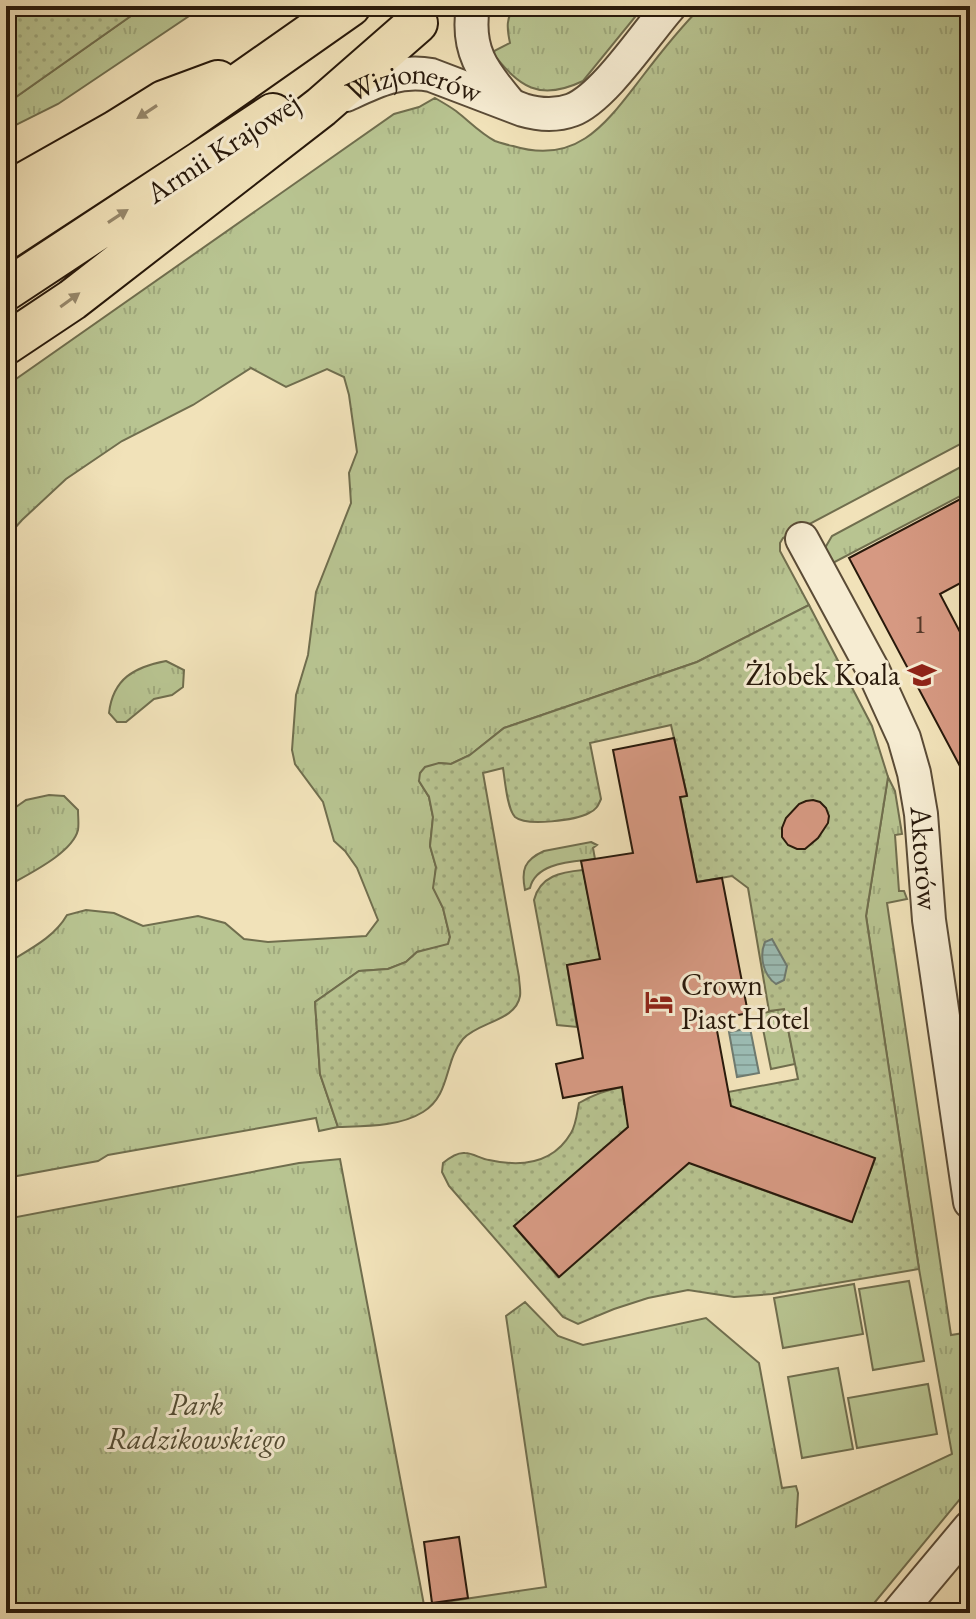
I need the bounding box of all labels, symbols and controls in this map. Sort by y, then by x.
street label: Wizjonerów [340,53,488,112]
street label: Armii Krajowej [137,83,307,213]
one-way arrow [136,104,158,118]
one-way arrow [107,209,129,224]
one-way arrow [60,293,81,308]
house number: 1 [914,607,926,641]
place label: Żłobek Koala [746,655,900,694]
school or university icon: Żłobek Koala [907,660,937,690]
street label: Aktorów [901,804,948,912]
place label: Crown Piast Hotel [681,965,809,1038]
hotel icon: Crown Piast Hotel [644,987,674,1017]
park label: Park Radzikowskiego [107,1385,285,1458]

